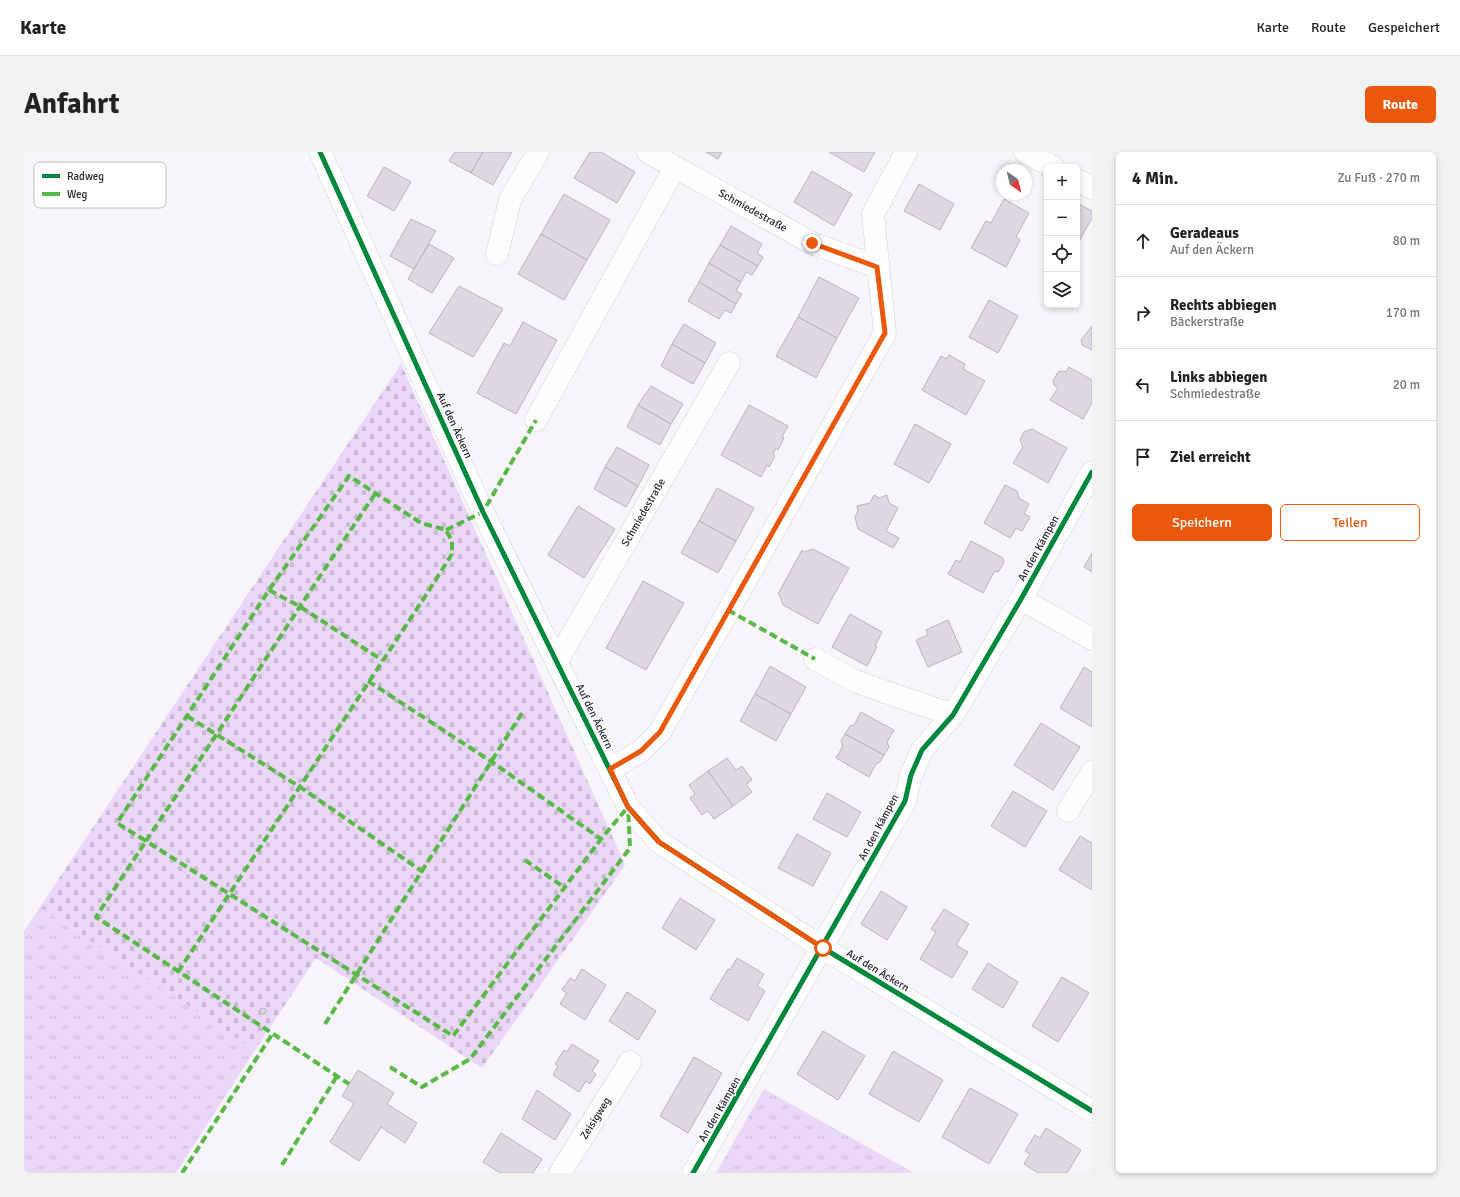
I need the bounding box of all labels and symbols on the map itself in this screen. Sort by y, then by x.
legend [34,162,166,208]
north arrow [996,164,1032,200]
text: Radweg [67,170,104,183]
street label: Schmiedestraße [716,186,789,235]
text: Weg [67,188,87,201]
route end [803,234,821,252]
street label: Auf den Äckern [434,390,476,460]
street label: Schmiedestraße [619,476,668,549]
street label: An den Kämpen [1015,513,1062,583]
street label: Auf den Äckern [573,681,617,751]
street label: An den Kämpen [856,792,901,863]
route start [814,939,832,957]
street label: Auf den Äckern [844,946,912,994]
street label: An den Kämpen [696,1074,743,1144]
street label: Zeisigweg [577,1095,614,1142]

